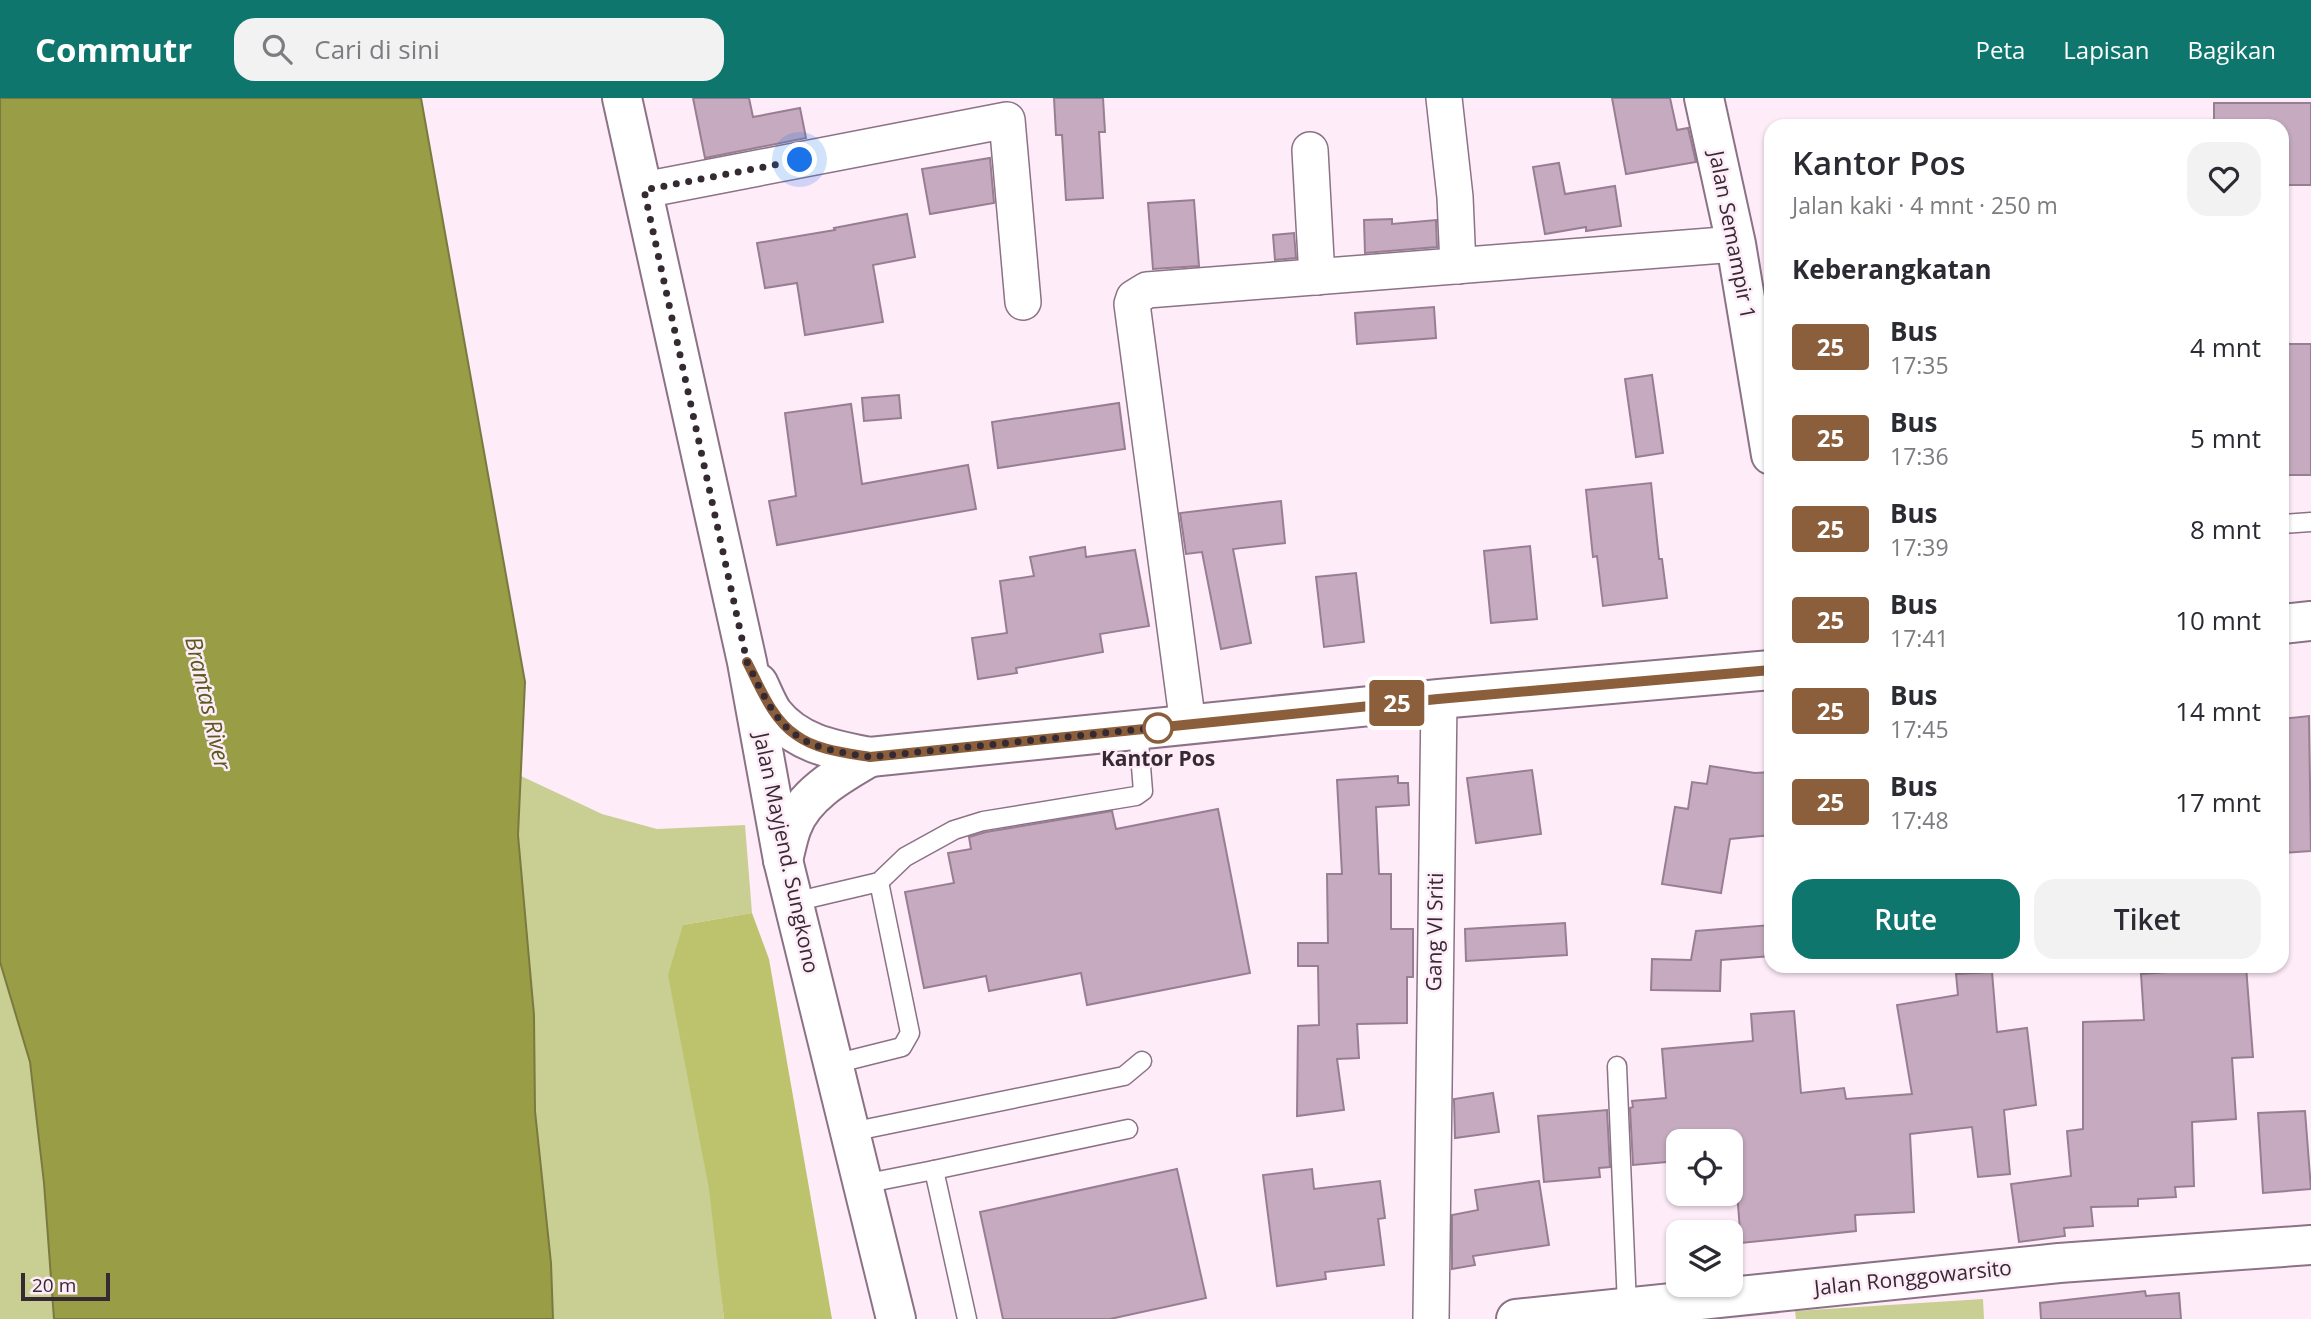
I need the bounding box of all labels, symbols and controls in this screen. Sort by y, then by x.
search box [234,18,724,81]
text: Commutr [35,27,192,72]
icon: search [258,30,296,68]
text: Cari di sini [314,31,440,67]
text: Peta [1975,33,2025,66]
text: Lapisan [2063,33,2149,66]
text: Bagikan [2187,33,2276,66]
text: Kantor Pos [1792,140,1966,185]
your location [782,142,817,177]
button: heart [2187,142,2261,216]
street label: Jalan Semampir 1 [1703,146,1763,321]
text: Jalan kaki · 4 mnt · 250 m [1792,189,2058,221]
text: Keberangkatan [1792,251,1992,287]
text: Bus [1890,313,1937,349]
text: 4 mnt [2190,329,2261,365]
text: 25 [1817,330,1844,363]
text: 17:35 [1890,349,1949,381]
text: Bus [1890,404,1937,440]
text: 5 mnt [2190,420,2261,456]
text: 25 [1817,421,1844,454]
text: 17:36 [1890,440,1949,472]
text: Bus [1890,495,1937,531]
text: 8 mnt [2190,511,2261,547]
text: 25 [1817,512,1844,545]
text: 17:39 [1890,531,1949,563]
text: Bus [1890,586,1937,622]
text: 10 mnt [2175,602,2261,638]
text: 25 [1817,603,1844,636]
text: 17:41 [1890,622,1949,654]
water label: Brantas River [178,633,240,773]
text: Bus [1890,677,1937,713]
line badge: 25 [1366,680,1428,726]
text: 25 [1383,686,1411,719]
text: 14 mnt [2175,693,2261,729]
text: 25 [1817,694,1844,727]
marker: Kantor Pos [1143,713,1173,743]
text: 17:45 [1890,713,1949,745]
street label: Jalan Mayjend. Sungkono [747,728,826,976]
place label: Kantor Pos [1101,744,1215,772]
text: Bus [1890,768,1937,804]
text: 17 mnt [2175,784,2261,820]
text: 25 [1817,785,1844,818]
text: 17:48 [1890,804,1949,836]
street label: Gang VI Sriti [1419,872,1449,992]
button: Rute [1792,879,2020,959]
button: Tiket [2034,879,2261,959]
map controls [1666,1129,1743,1297]
button: locate [1666,1129,1743,1206]
button: layers [1666,1220,1743,1297]
street label: Jalan Ronggowarsito [1811,1253,2013,1302]
scale bar [21,1270,110,1302]
text: 20 m [32,1272,76,1298]

